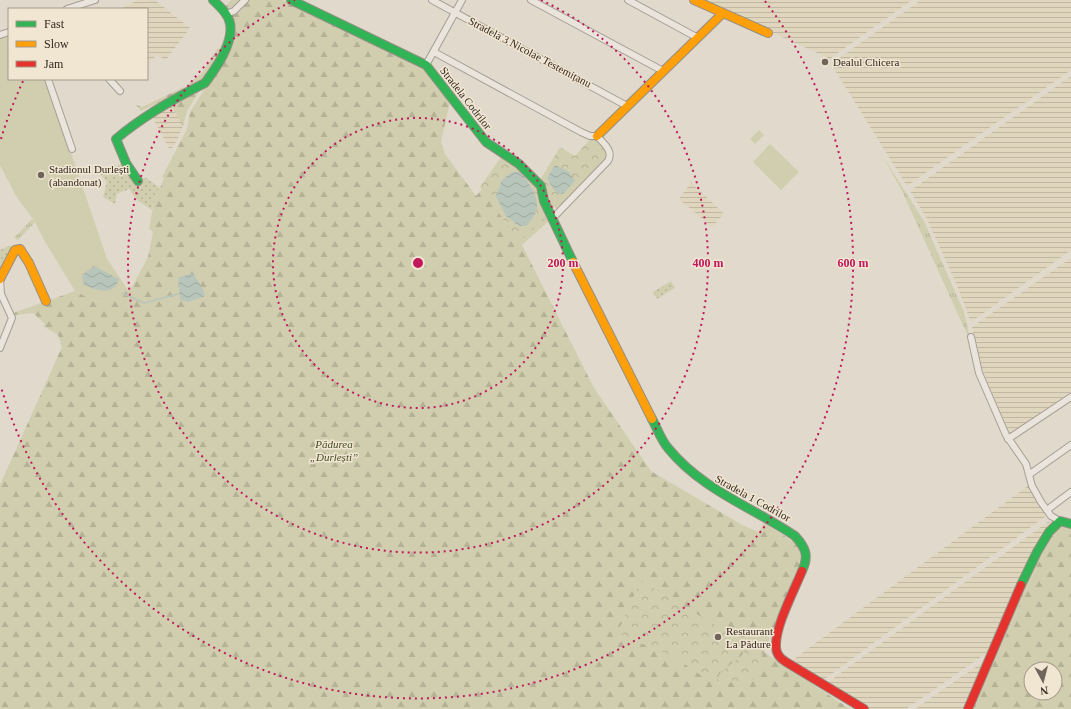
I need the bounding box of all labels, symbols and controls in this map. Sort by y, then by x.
legend [8,8,148,80]
street label: Stradela 3 Nicolae Testemițanu [467,14,594,90]
text: Fast [44,17,65,31]
text: Slow [44,37,69,51]
place label: Dealul Chicera [833,56,899,68]
text: Jam [44,57,64,71]
marker: Dealul Chicera [820,57,830,67]
street label: Stradela Codrilor [438,64,494,132]
place label: Stadionul Durlești (abandonat) [49,163,129,189]
marker: Stadionul Durlești (abandonat) [36,170,46,180]
centre of rings [411,256,425,270]
text: 200 m [548,256,579,270]
text: 400 m [693,256,724,270]
text: 600 m [838,256,869,270]
park label: Pădurea „Durlești” [310,438,358,463]
street label: Stradela 1 Codrilor [713,472,793,524]
place label: Restaurant La Pădure [726,625,773,650]
marker: Restaurant La Pădure [713,632,723,642]
north arrow [1023,661,1063,701]
text: N [1039,684,1049,697]

